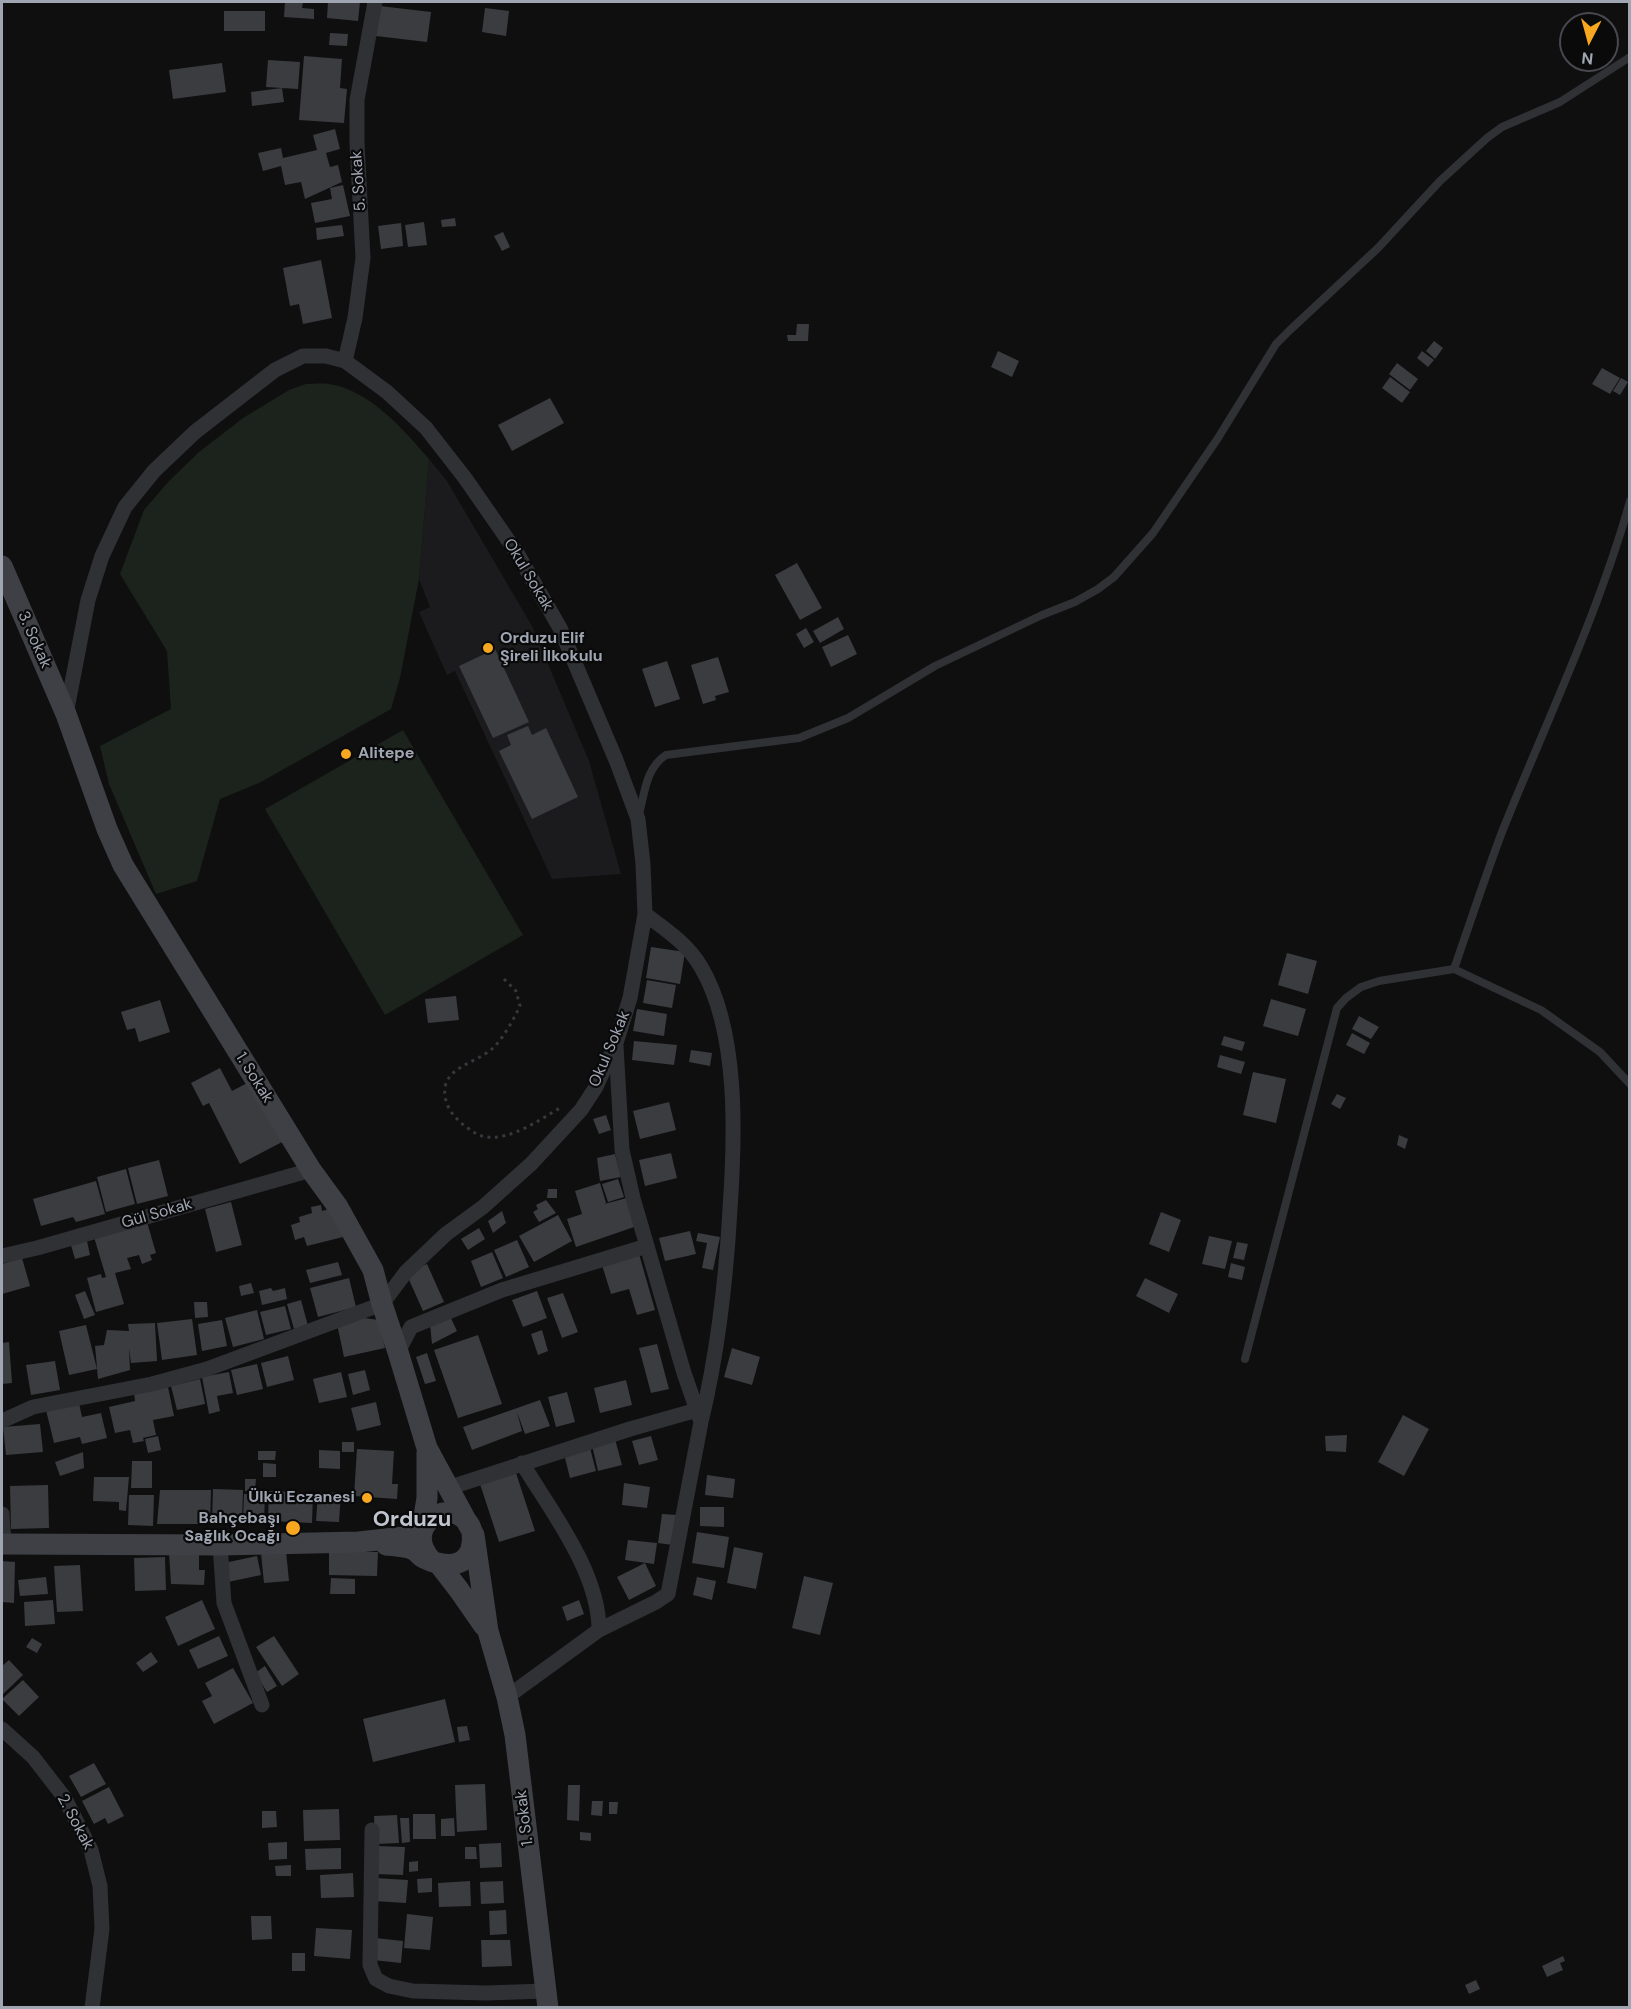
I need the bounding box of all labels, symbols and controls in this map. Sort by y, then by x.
north arrow [1559,12,1619,72]
text: N [1580,47,1594,69]
street label: 5. Sokak [347,150,371,212]
street label: Okul Sokak [499,535,557,615]
street label: 3. Sokak [13,608,55,672]
place label: Orduzu Elif Şireli İlkokulu [500,629,603,667]
marker: Orduzu Elif Şireli İlkokulu [481,641,495,655]
place label: Alitepe [358,744,414,764]
marker: Alitepe [339,747,353,761]
street label: Okul Sokak [585,1008,635,1090]
street label: 1. Sokak [231,1049,277,1107]
street label: Gül Sokak [119,1195,195,1233]
place label: Ülkü Eczanesi [248,1488,355,1508]
marker: Ülkü Eczanesi [360,1491,374,1505]
district label: Orduzu [373,1507,451,1533]
place label: Bahçebaşı Sağlık Ocağı [184,1509,280,1547]
marker: Bahçebaşı Sağlık Ocağı [284,1519,302,1537]
street label: 1. Sokak [512,1789,538,1847]
street label: 2. Sokak [52,1791,98,1853]

